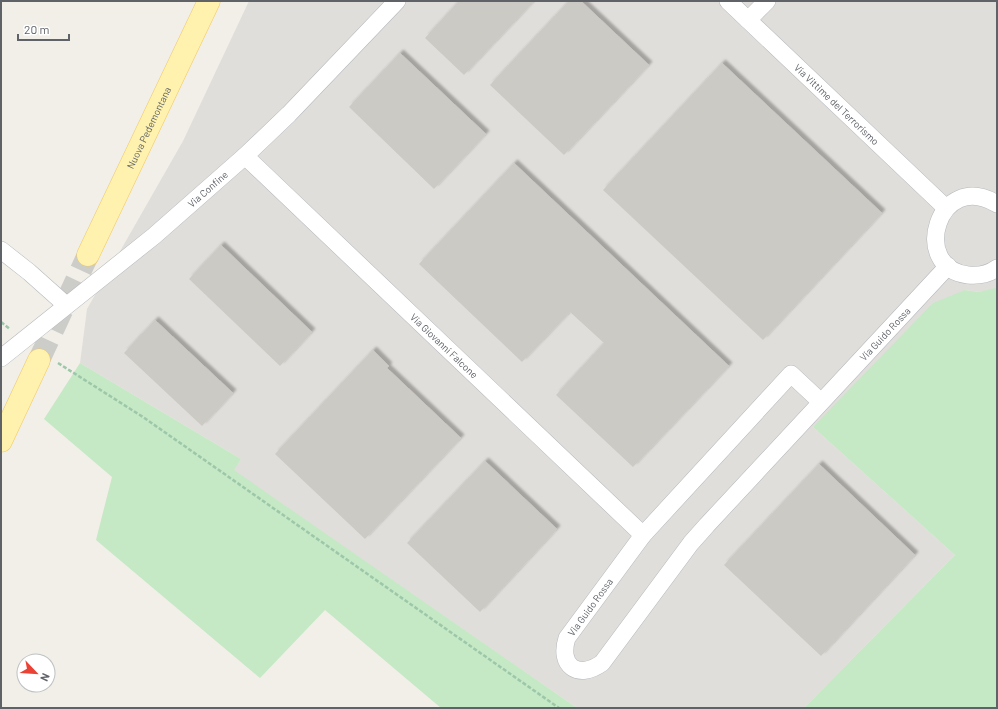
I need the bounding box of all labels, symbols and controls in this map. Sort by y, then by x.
scale bar [18,16,69,42]
text: 20 m [24,22,50,36]
street label: Via Vittime del Terrorismo [792,61,882,147]
street label: Nuova Pedemontana [124,85,173,171]
street label: Via Confine [185,168,230,210]
street label: Via Guido Rossa [857,305,913,363]
street label: Via Giovanni Falcone [408,311,480,381]
street label: Via Guido Rossa [565,576,615,638]
north arrow [16,653,56,693]
text: N [38,671,53,684]

